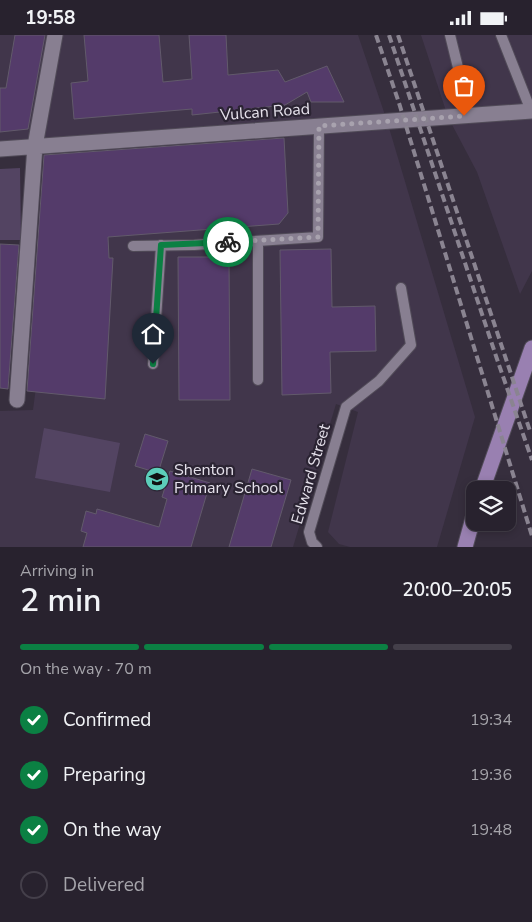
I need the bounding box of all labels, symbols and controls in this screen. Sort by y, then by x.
text: 19:58 [25,5,75,31]
pin [443,65,485,116]
icon: bag [450,72,478,100]
street label: Vulcan Road [218,98,311,126]
courier [203,217,253,267]
icon: bike [214,228,242,256]
pin [132,313,174,364]
icon: home [139,320,167,348]
street label: Edward Street [286,421,336,527]
place label: Shenton Primary School [174,459,283,499]
school or university icon: Shenton Primary School [144,466,170,492]
map controls [466,481,516,531]
button: layers [466,481,516,531]
text: Arriving in [20,560,94,582]
text: 20:00–20:05 [402,577,512,603]
text: 2 min [20,579,102,622]
text: On the way · 70 m [20,658,152,680]
icon: check [20,706,48,734]
text: Confirmed [63,707,151,733]
text: 19:34 [470,709,512,731]
icon: check [20,761,48,789]
text: Preparing [63,762,146,788]
text: 19:36 [470,764,512,786]
icon: check [20,816,48,844]
text: On the way [63,817,161,843]
text: 19:48 [470,819,512,841]
text: Delivered [63,872,145,898]

